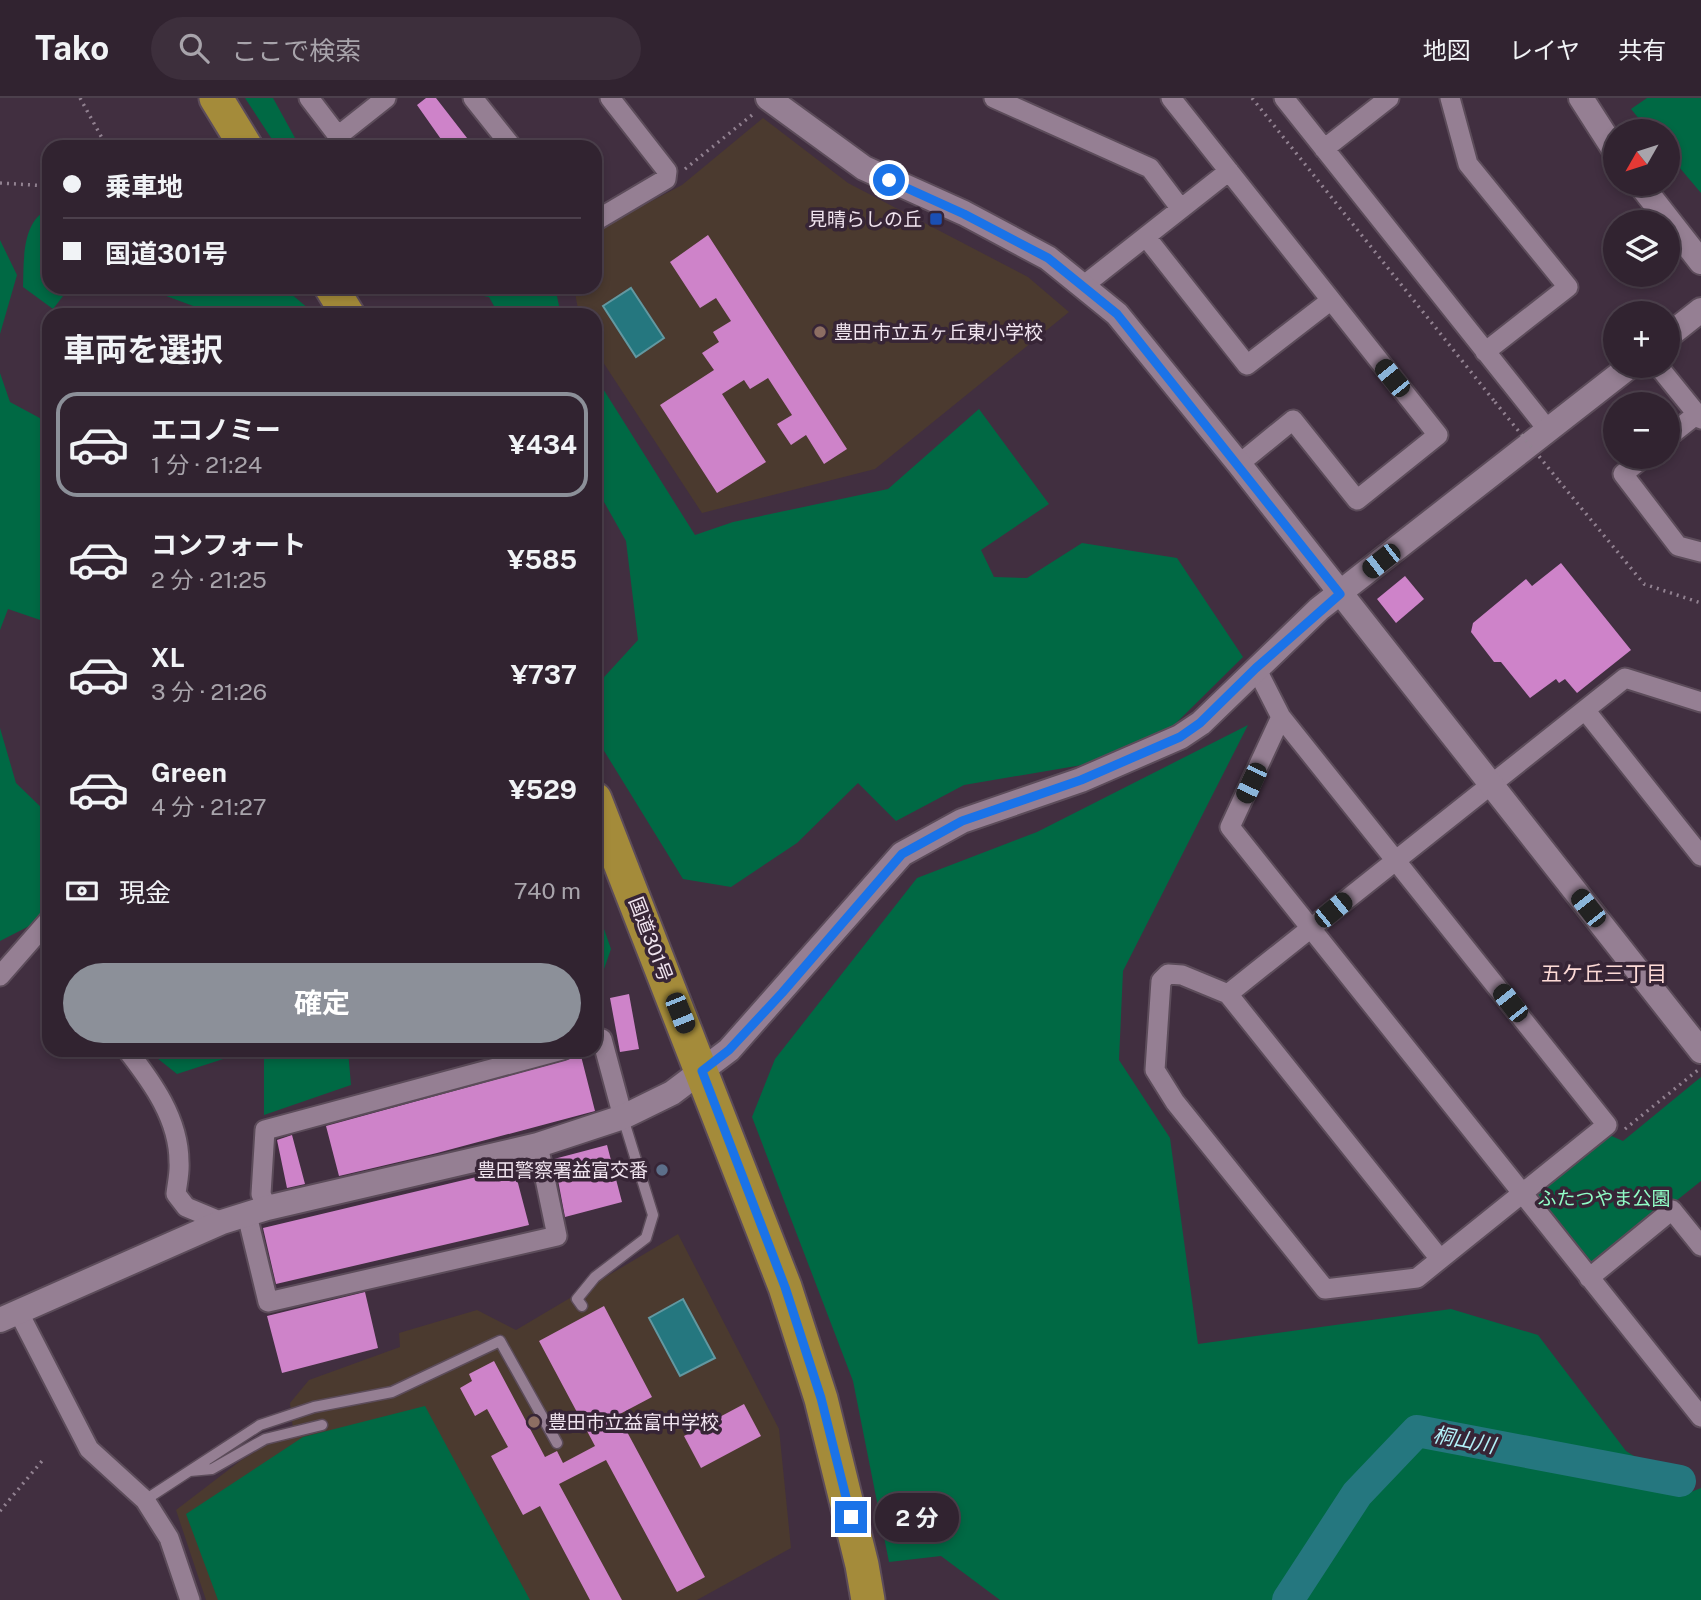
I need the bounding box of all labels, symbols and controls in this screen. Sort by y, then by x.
search box [151,17,641,80]
text: Tako [35,29,109,67]
icon: search [175,29,213,67]
text: ここで検索 [231,35,361,66]
text: 地図 [1423,36,1471,64]
text: レイヤ [1509,36,1580,64]
text: 共有 [1618,36,1666,64]
north arrow [1603,119,1680,196]
map controls [1603,119,1680,469]
route start [873,164,905,196]
text: 乗車地 [105,171,183,202]
place label: 見晴らしの丘 [808,208,922,230]
button: layers [1603,210,1680,287]
marker: 見晴らしの丘 [928,211,944,227]
text: 国道301号 [105,238,228,269]
button: + [1603,301,1680,378]
place label: 豊田市立五ヶ丘東小学校 [834,321,1043,343]
marker: 豊田市立五ヶ丘東小学校 [812,324,828,340]
text: 車両を選択 [63,331,223,368]
car [1371,355,1414,401]
button: − [1603,392,1680,469]
icon: car [67,413,130,476]
text: エコノミー [151,414,281,445]
text: ¥434 [509,429,577,460]
text: 1 分 · 21:24 [151,451,262,478]
icon: car [67,528,130,591]
text: コンフォート [151,529,306,560]
car [1358,540,1405,582]
text: ¥585 [507,544,577,575]
text: 2 分 · 21:25 [151,566,267,593]
text: XL [151,642,185,673]
icon: car [67,643,130,706]
text: ¥737 [511,659,577,690]
text: 3 分 · 21:26 [151,678,267,705]
text: Green [151,757,227,788]
icon: car [67,758,130,821]
car [1233,760,1270,806]
text: ¥529 [509,774,577,805]
text: 4 分 · 21:27 [151,793,267,820]
icon: cash [63,872,101,910]
text: 現金 [119,877,171,908]
text: 740 m [514,877,581,904]
car [1567,885,1610,931]
car [1311,889,1356,931]
street label: 国道301号 [625,894,677,984]
district label: 五ケ丘三丁目 [1541,961,1667,986]
button: 確定 [63,963,581,1043]
car [1489,980,1532,1026]
car [663,990,698,1036]
place label: 豊田警察署益富交番 [477,1159,648,1181]
marker: 豊田警察署益富交番 [654,1162,670,1178]
park label: ふたつやま公園 [1537,1187,1671,1209]
place label: 豊田市立益富中学校 [548,1411,719,1433]
marker: 豊田市立益富中学校 [526,1414,542,1430]
water label: 桐山川 [1431,1422,1499,1459]
callout: 2 分 [876,1492,959,1542]
route end [835,1501,867,1533]
text: 2 分 [896,1504,938,1531]

